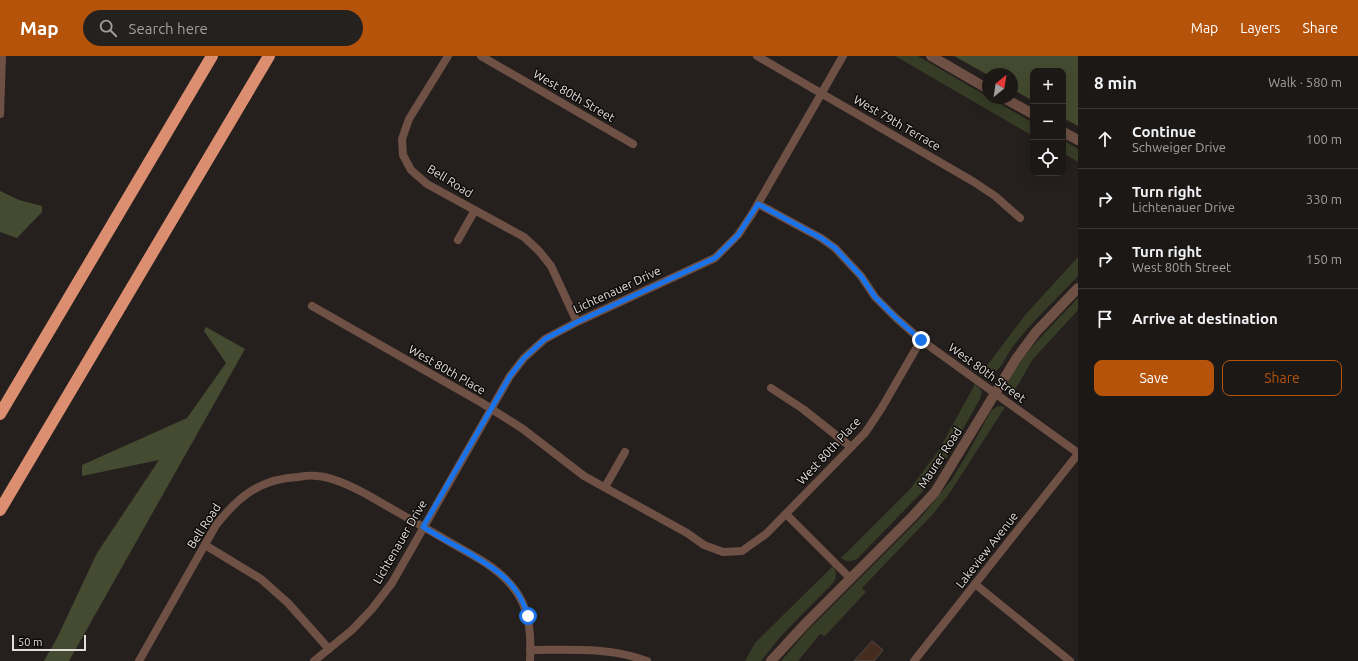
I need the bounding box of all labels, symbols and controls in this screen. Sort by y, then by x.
search box [83,10,363,46]
text: Map [20,17,59,39]
icon: search [97,17,119,39]
text: Search here [129,20,208,37]
text: Map [1191,20,1218,36]
text: Layers [1240,20,1280,36]
text: Share [1302,20,1338,36]
street label: West 80th Street [531,67,617,124]
north arrow [982,68,1018,104]
map controls [1030,68,1066,176]
button: + [1030,68,1066,104]
text: 8 min [1094,73,1137,92]
text: Walk · 580 m [1268,75,1342,89]
street label: West 79th Terrace [851,92,943,153]
button: − [1030,104,1066,140]
text: Continue [1132,123,1196,140]
icon: ahead [1094,128,1116,150]
text: 100 m [1306,132,1342,146]
button: locate [1030,140,1066,176]
text: Schweiger Drive [1132,140,1226,154]
street label: Bell Road [425,162,475,200]
text: Turn right [1132,183,1202,200]
icon: right [1094,188,1116,210]
text: 330 m [1306,192,1342,206]
text: Lichtenauer Drive [1132,200,1235,214]
text: Turn right [1132,243,1202,260]
icon: right [1094,248,1116,270]
text: 150 m [1306,252,1342,266]
text: West 80th Street [1132,260,1231,274]
street label: Lichtenauer Drive [571,264,663,315]
icon: arrive [1094,308,1116,330]
text: Arrive at destination [1132,310,1278,327]
route end [912,331,930,349]
street label: West 80th Street [946,340,1028,405]
street label: West 80th Place [406,342,488,397]
button: Save [1094,360,1214,396]
button: Share [1222,360,1342,396]
street label: West 80th Place [794,415,863,487]
street label: Maurer Road [915,425,964,490]
street label: Lichtenauer Drive [370,497,429,586]
street label: Bell Road [184,501,223,551]
street label: Lakeview Avenue [953,509,1020,590]
route start [519,607,537,625]
scale bar [12,633,86,652]
text: 50 m [18,636,42,648]

